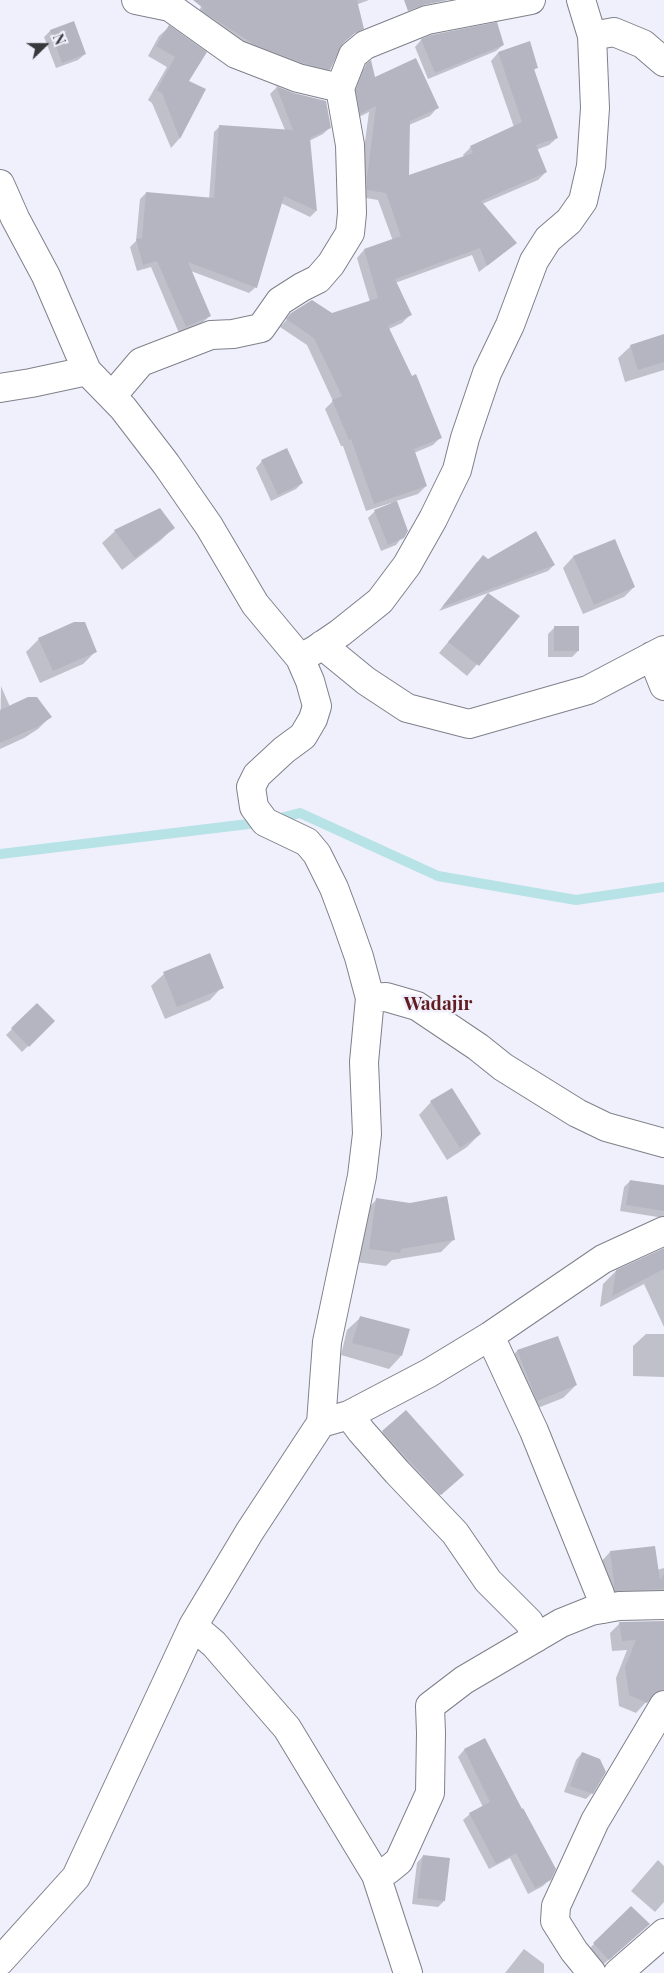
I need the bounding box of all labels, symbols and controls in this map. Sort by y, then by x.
north arrow [20,20,70,70]
text: N [49,31,70,47]
district label: Wadajir [404,993,472,1015]

